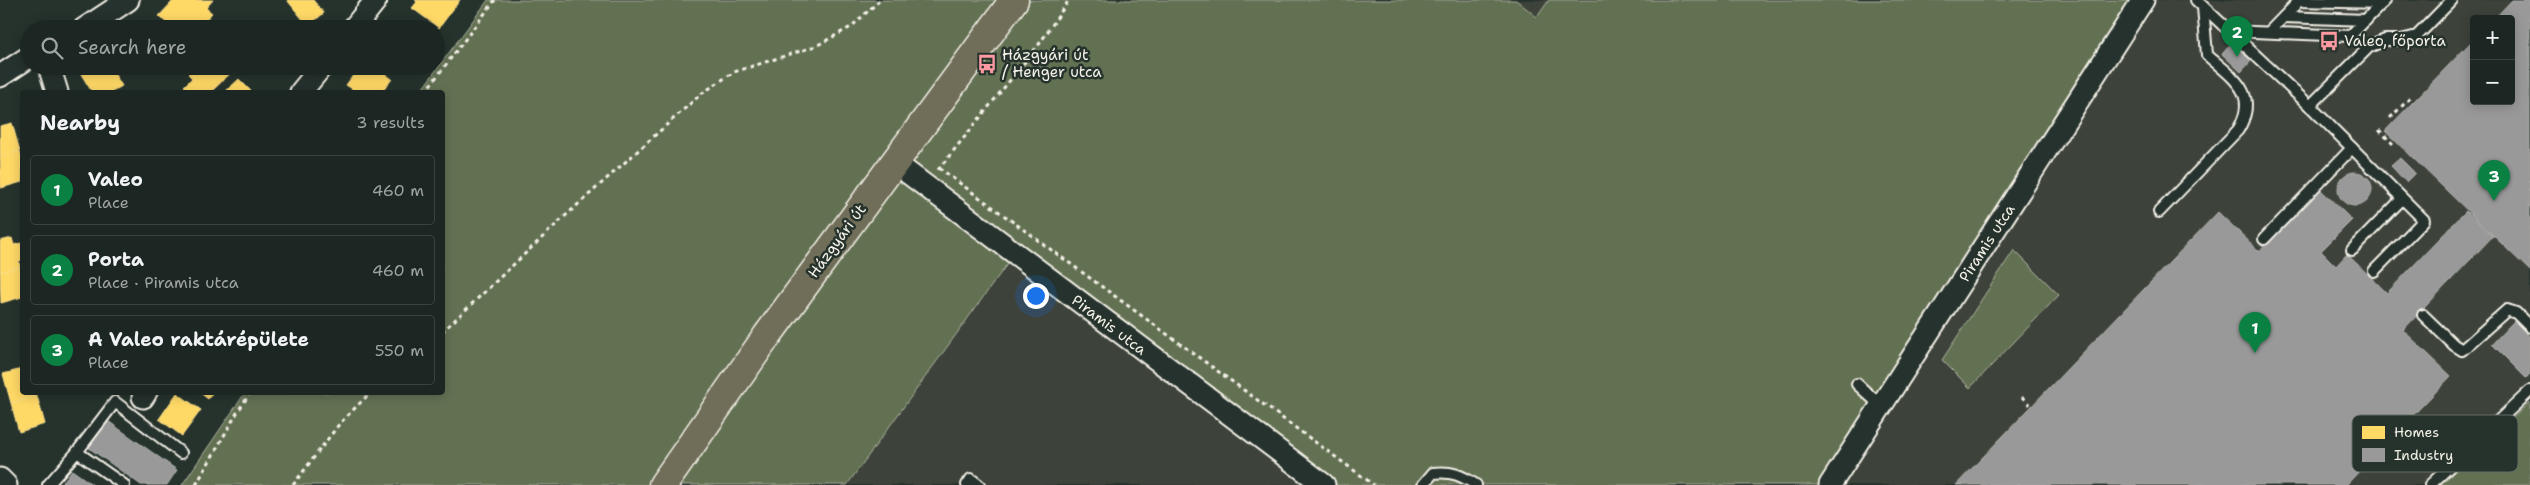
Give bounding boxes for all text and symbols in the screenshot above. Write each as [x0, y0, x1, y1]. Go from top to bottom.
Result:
map controls [2470, 15, 2515, 105]
button: + [2470, 15, 2515, 60]
pin: 2 [2221, 16, 2253, 57]
search box [20, 20, 445, 75]
bus stop icon: Valeo, főporta [2318, 30, 2340, 52]
place label: Valeo, főporta [2344, 31, 2446, 51]
icon: search [38, 34, 66, 62]
text: Search here [78, 35, 187, 60]
place label: Házgyári út / Henger utca [1002, 45, 1102, 82]
bus stop icon: Házgyári út / Henger utca [976, 53, 998, 75]
button: − [2470, 60, 2515, 105]
text: Nearby [40, 109, 120, 137]
text: 3 results [356, 112, 425, 133]
pin: 3 [2478, 160, 2510, 201]
text: Valeo [88, 167, 143, 192]
text: 1 [53, 180, 61, 201]
text: 460 m [372, 180, 424, 201]
text: Place [88, 192, 129, 213]
street label: Házgyári út [803, 200, 871, 282]
street label: Piramis utca [1954, 200, 2020, 286]
text: Porta [88, 247, 144, 272]
text: 2 [51, 260, 63, 281]
text: 460 m [372, 260, 424, 281]
text: Place · Piramis utca [88, 272, 239, 293]
your location [1023, 283, 1049, 309]
street label: Piramis utca [1068, 290, 1151, 360]
pin: 1 [2239, 312, 2271, 353]
text: A Valeo raktárépülete [88, 327, 309, 352]
text: 3 [51, 340, 63, 361]
text: 550 m [375, 340, 424, 361]
text: Place [88, 352, 129, 373]
legend [2352, 415, 2518, 472]
text: Homes [2394, 423, 2439, 441]
text: Industry [2394, 446, 2453, 464]

